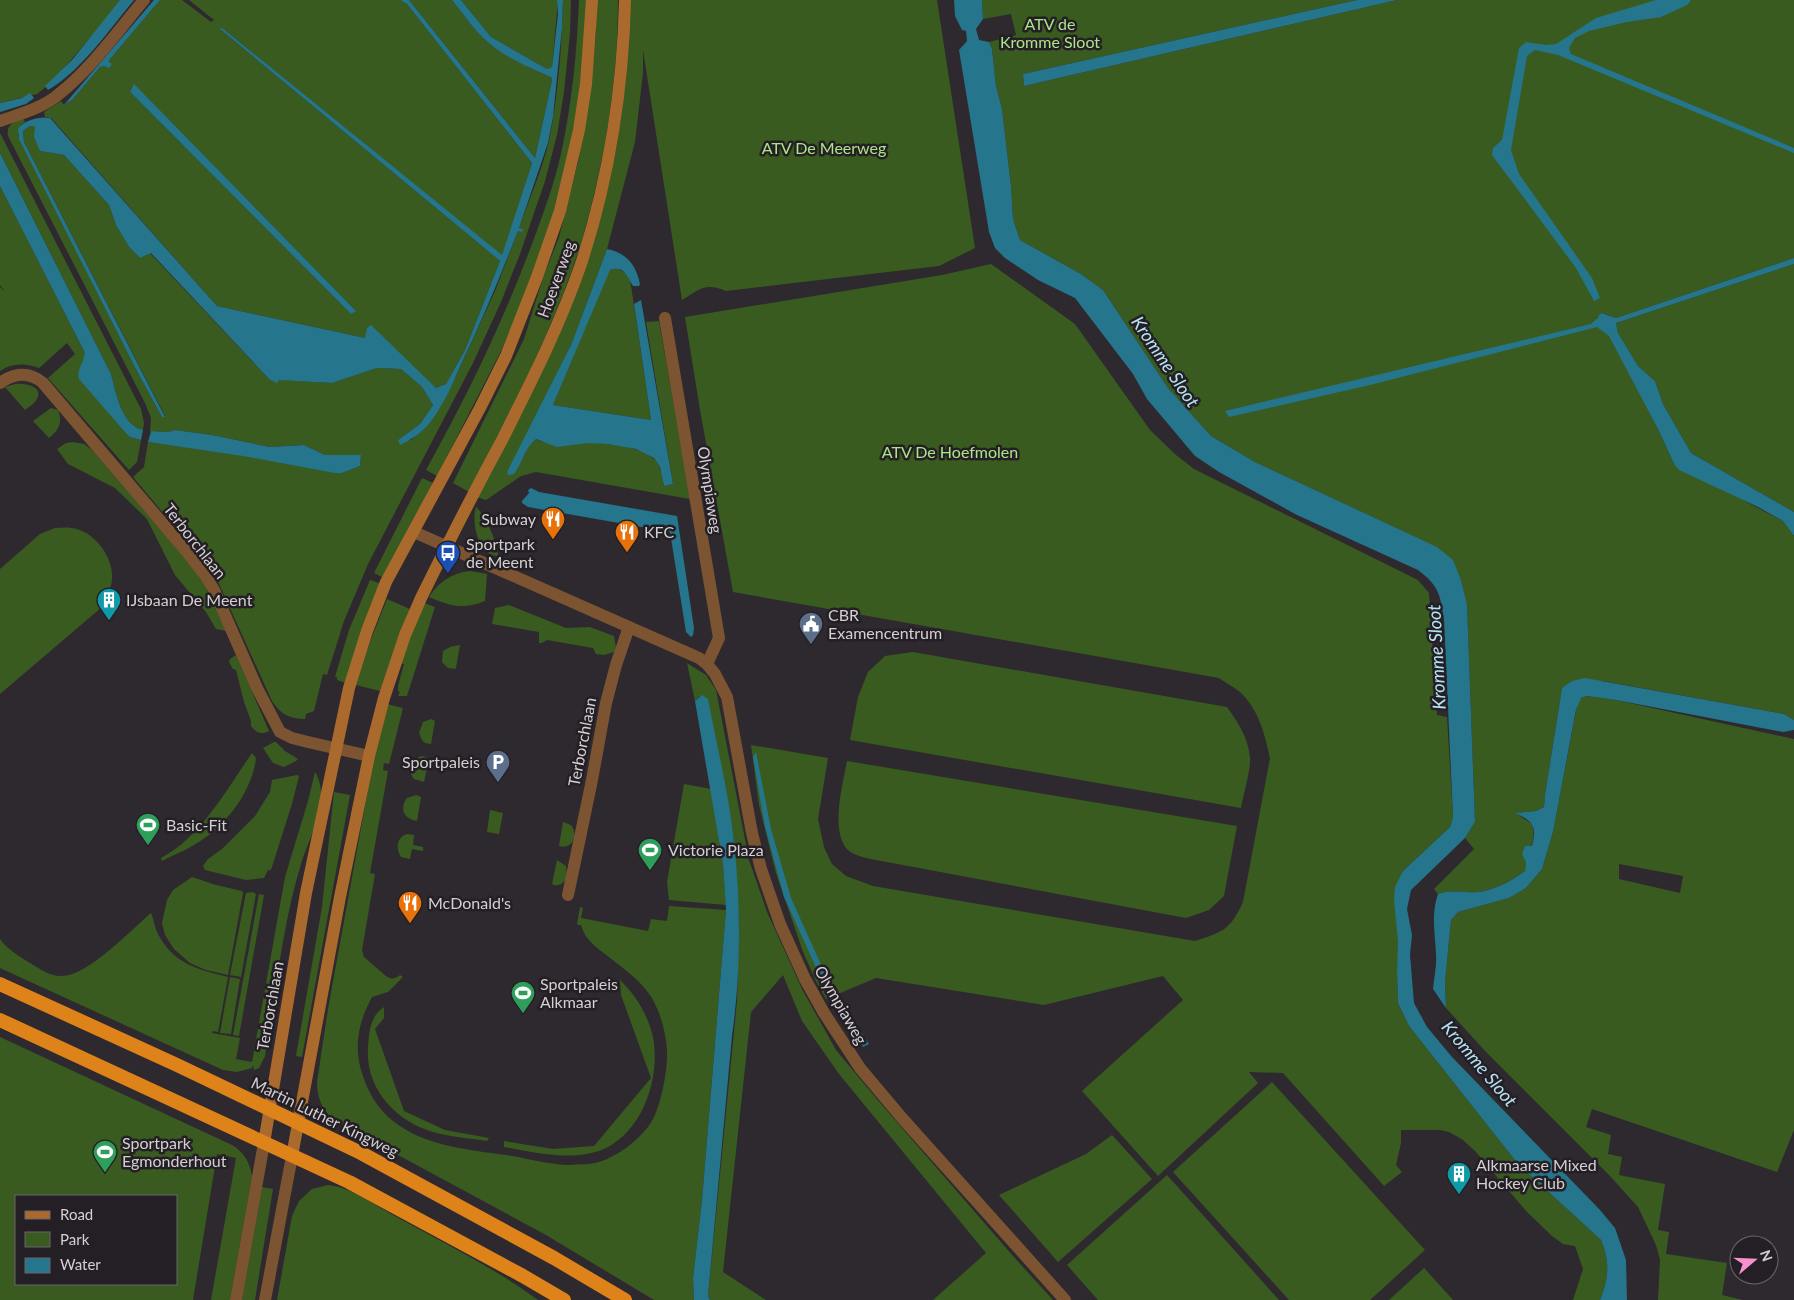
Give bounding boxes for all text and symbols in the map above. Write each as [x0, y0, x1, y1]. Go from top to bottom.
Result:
park label: ATV de Kromme Sloot [1000, 14, 1100, 51]
park label: ATV De Meerweg [762, 138, 886, 157]
street label: Hoeverweg [533, 238, 578, 320]
water label: Kromme Sloot [1127, 312, 1205, 412]
park label: ATV De Hoefmolen [882, 442, 1018, 461]
street label: Olympiaweg [694, 445, 727, 535]
street label: Terborchlaan [160, 499, 231, 582]
restaurant icon: Subway [540, 506, 566, 540]
place label: Subway [481, 509, 537, 528]
restaurant icon: KFC [614, 519, 640, 553]
place label: KFC [644, 522, 675, 541]
place label: Sportpark de Meent [466, 534, 536, 571]
bus stop icon: Sportpark de Meent [435, 540, 461, 574]
building icon: IJsbaan De Meent [96, 587, 122, 621]
place label: IJsbaan De Meent [126, 590, 253, 609]
water label: Kromme Sloot [1422, 603, 1450, 710]
place label: CBR Examencentrum [828, 605, 942, 642]
public building icon: CBR Examencentrum [798, 611, 824, 645]
street label: Terborchlaan [564, 696, 599, 788]
parking icon: Sportpaleis [485, 749, 511, 783]
place label: Sportpaleis [402, 752, 480, 771]
sports icon: Basic-Fit [135, 812, 161, 846]
place label: Basic-Fit [166, 815, 227, 834]
sports icon: Victorie Plaza [637, 837, 663, 871]
place label: Victorie Plaza [668, 840, 764, 859]
restaurant icon: McDonald's [397, 890, 423, 924]
place label: McDonald's [428, 893, 511, 912]
street label: Terborchlaan [252, 960, 287, 1052]
street label: Olympiaweg [811, 962, 872, 1048]
place label: Sportpaleis Alkmaar [540, 974, 618, 1011]
sports icon: Sportpaleis Alkmaar [510, 980, 536, 1014]
water label: Kromme Sloot [1437, 1016, 1522, 1111]
street label: Martin Luther Kingweg [248, 1073, 402, 1161]
place label: Sportpark Egmonderhout [122, 1133, 227, 1170]
sports icon: Sportpark Egmonderhout [92, 1139, 118, 1173]
place label: Alkmaarse Mixed Hockey Club [1476, 1155, 1597, 1192]
building icon: Alkmaarse Mixed Hockey Club [1446, 1161, 1472, 1195]
legend [15, 1195, 178, 1285]
text: Road [60, 1205, 93, 1223]
text: Park [60, 1230, 90, 1248]
north arrow [1729, 1235, 1779, 1285]
text: N [1757, 1248, 1777, 1263]
text: Water [60, 1255, 101, 1273]

